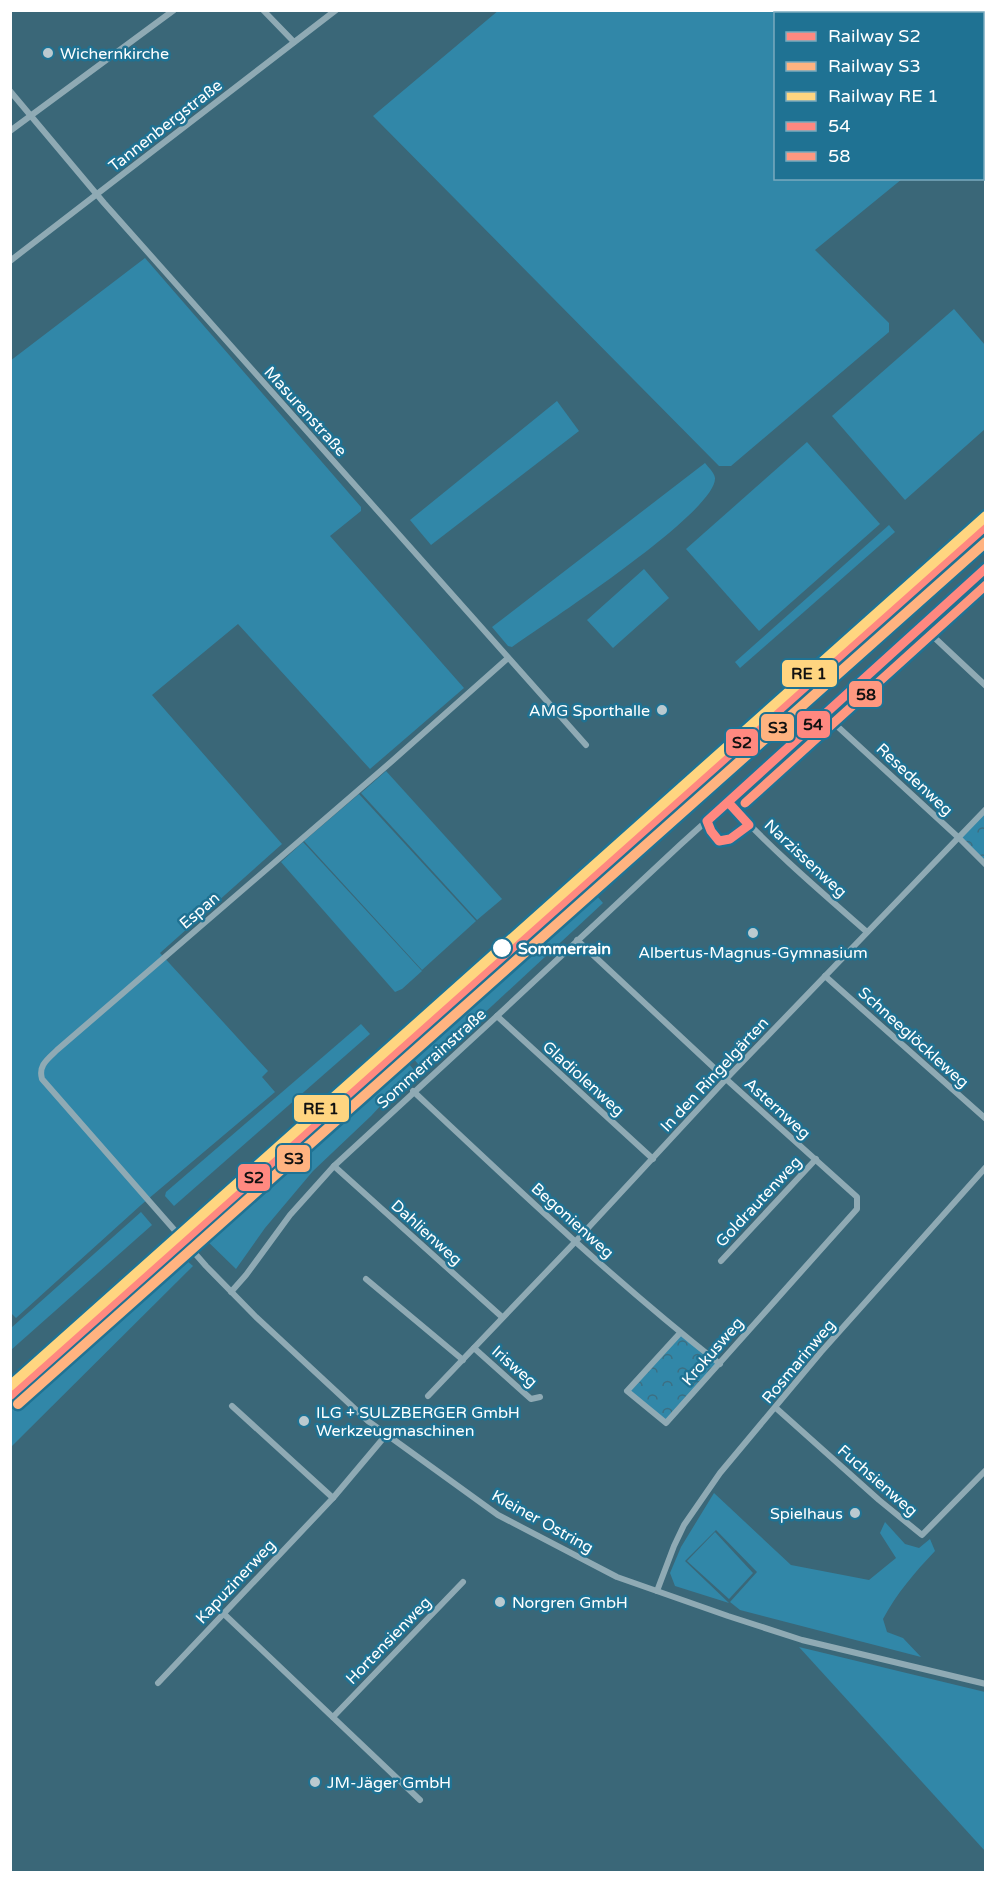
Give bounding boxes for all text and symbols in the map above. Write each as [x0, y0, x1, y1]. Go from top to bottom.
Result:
legend [774, 12, 984, 180]
text: Railway S2 [828, 25, 921, 47]
place label: Wichernkirche [60, 44, 169, 64]
marker: Wichernkirche [41, 46, 55, 60]
text: Railway S3 [828, 55, 921, 77]
street label: Tannenbergstraße [105, 75, 226, 176]
text: Railway RE 1 [828, 85, 939, 107]
text: 54 [828, 115, 851, 137]
text: 58 [828, 145, 851, 167]
street label: Masurenstraße [260, 363, 351, 461]
line badge: RE 1 [781, 659, 838, 688]
text: RE 1 [791, 664, 827, 684]
line badge: 58 [848, 680, 883, 708]
text: 58 [856, 685, 876, 705]
place label: AMG Sporthalle [529, 701, 650, 721]
marker: AMG Sporthalle [655, 703, 669, 717]
line badge: 54 [796, 710, 831, 739]
line badge: S3 [760, 713, 795, 742]
text: 54 [803, 715, 823, 735]
text: S3 [768, 718, 788, 738]
line badge: S2 [725, 728, 759, 757]
text: S2 [732, 733, 752, 753]
street label: Resedenweg [872, 739, 957, 820]
street label: Narzissenweg [760, 815, 851, 902]
street label: Espan [176, 888, 224, 934]
marker: Albertus-Magnus-Gymnasium [746, 926, 760, 940]
marker: Sommerrain [491, 937, 513, 959]
place label: Sommerrain [518, 939, 611, 959]
place label: Albertus-Magnus-Gymnasium [638, 943, 868, 963]
street label: Schneeglöckleweg [854, 983, 973, 1093]
street label: Sommerrainstraße [373, 1004, 491, 1113]
street label: In den Ringelgärten [656, 1013, 773, 1136]
street label: Gladiolenweg [538, 1037, 628, 1121]
street label: Asternweg [740, 1074, 815, 1144]
line badge: RE 1 [293, 1094, 350, 1123]
text: RE 1 [303, 1099, 339, 1119]
line badge: S3 [276, 1144, 311, 1173]
text: S3 [284, 1149, 304, 1169]
street label: Goldrautenweg [711, 1152, 806, 1251]
line badge: S2 [237, 1163, 271, 1192]
text: S2 [244, 1168, 264, 1188]
street label: Begonienweg [527, 1179, 618, 1263]
street label: Dahlienweg [387, 1196, 466, 1270]
street label: Krokusweg [678, 1313, 748, 1390]
street label: Rosmarinweg [758, 1315, 840, 1408]
street label: Irisweg [487, 1342, 541, 1392]
place label: ILG + SULZBERGER GmbH Werkzeugmaschinen [316, 1403, 520, 1441]
marker: ILG + SULZBERGER GmbH Werkzeugmaschinen [297, 1414, 311, 1428]
street label: Fuchsienweg [833, 1441, 921, 1521]
street label: Kleiner Ostring [488, 1486, 597, 1558]
place label: Spielhaus [770, 1504, 843, 1524]
marker: Spielhaus [848, 1506, 862, 1520]
street label: Kapuzinerweg [192, 1535, 280, 1628]
street label: Hortensienweg [342, 1593, 436, 1689]
place label: Norgren GmbH [512, 1593, 628, 1613]
marker: Norgren GmbH [493, 1595, 507, 1609]
place label: JM-Jäger GmbH [327, 1773, 451, 1793]
marker: JM-Jäger GmbH [308, 1775, 322, 1789]

